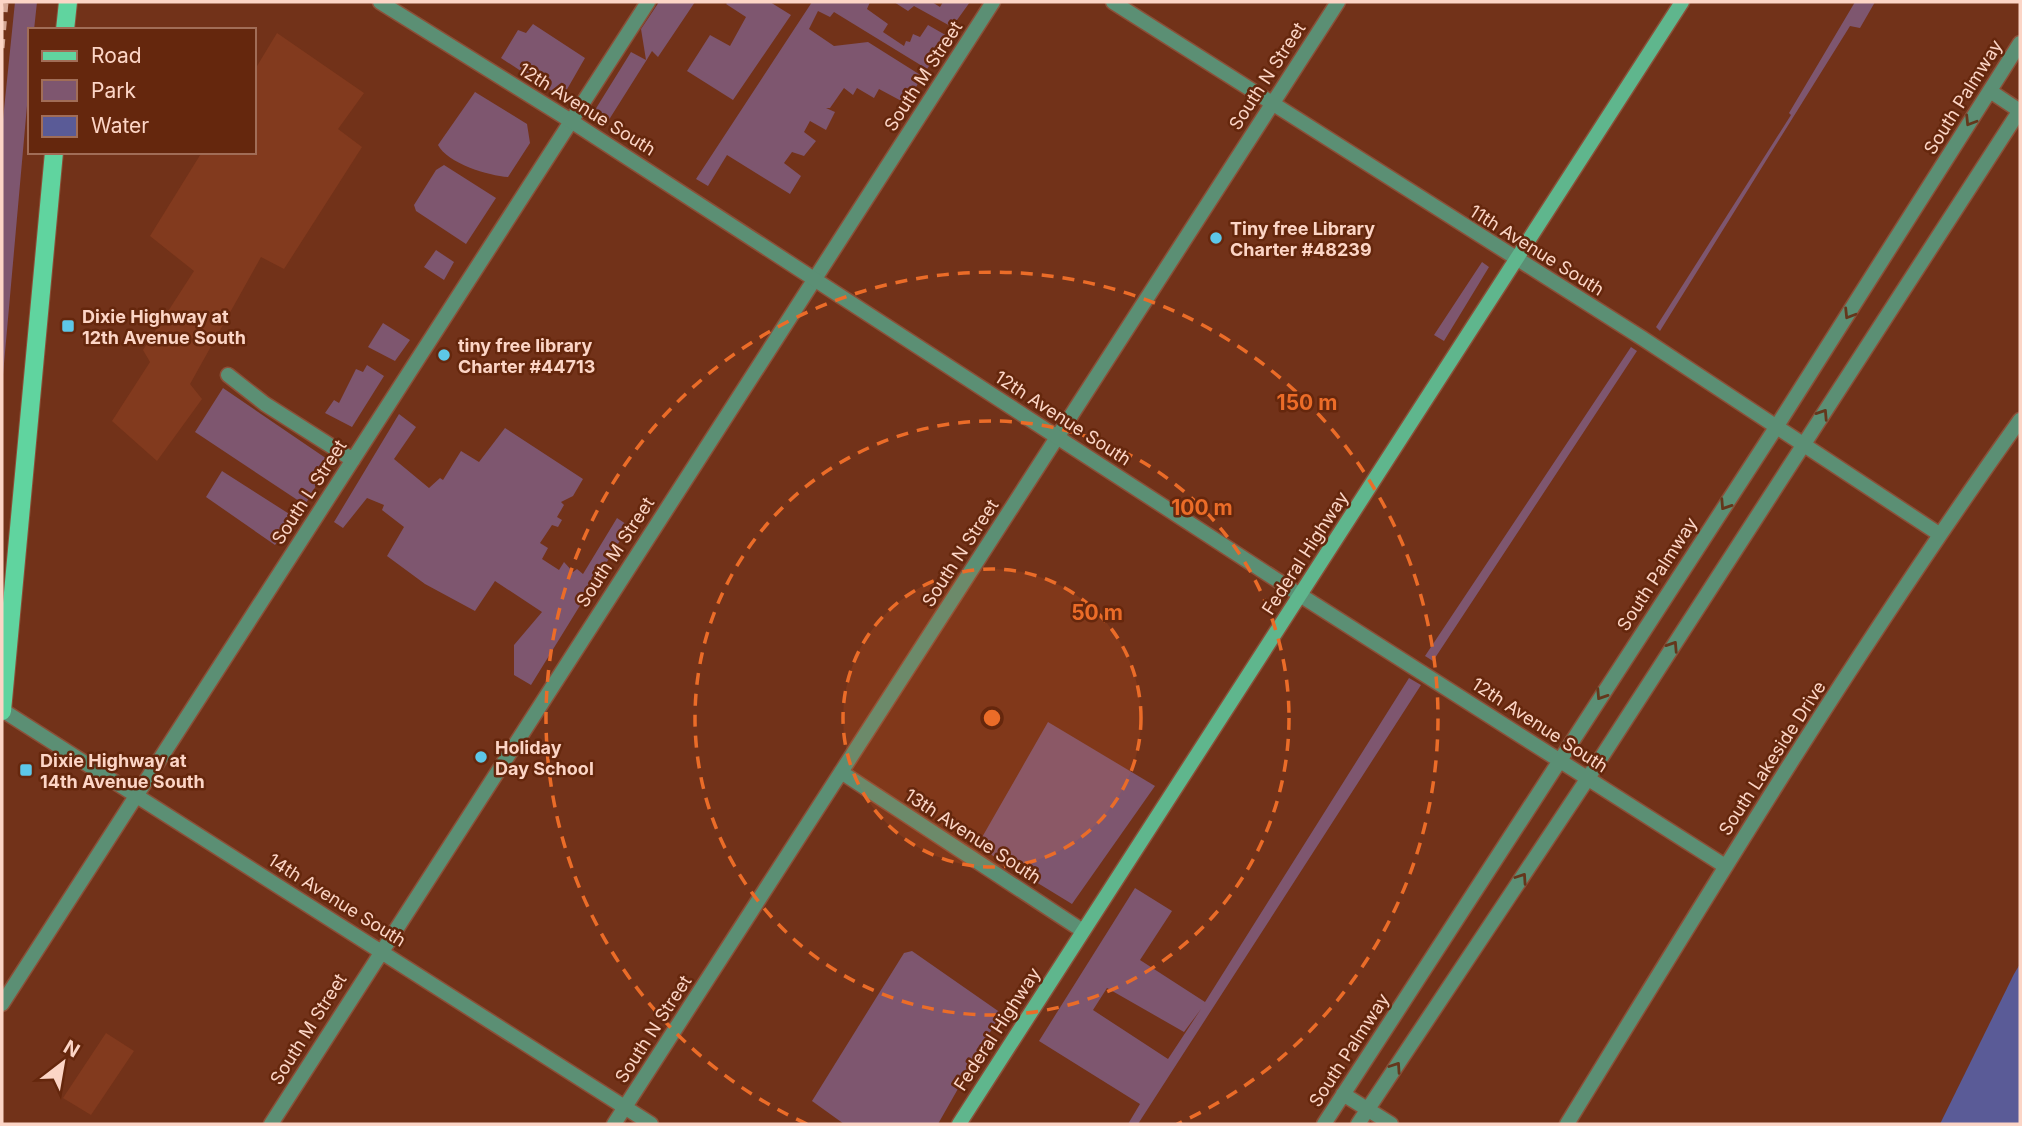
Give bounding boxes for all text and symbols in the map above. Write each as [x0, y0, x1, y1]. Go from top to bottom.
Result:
street label: South M Street [880, 17, 966, 135]
street label: South N Street [1224, 18, 1310, 134]
legend [28, 28, 256, 154]
street label: South Palmway [1919, 36, 2007, 158]
text: Road [91, 43, 142, 68]
street label: 12th Avenue South [515, 58, 659, 160]
text: Park [91, 78, 136, 103]
text: Water [91, 113, 149, 138]
one-way arrow [1966, 114, 1979, 127]
street label: 11th Avenue South [1466, 200, 1608, 300]
place label: Tiny free Library Charter #48239 [1230, 218, 1375, 260]
marker: Tiny free Library Charter #48239 [1208, 230, 1224, 246]
place label: Dixie Highway at 12th Avenue South [82, 306, 246, 348]
one-way arrow [1844, 306, 1857, 319]
marker: Dixie Highway at 12th Avenue South [60, 318, 76, 334]
place label: tiny free library Charter #44713 [458, 335, 595, 377]
marker: tiny free library Charter #44713 [436, 347, 452, 363]
street label: 12th Avenue South [991, 366, 1135, 470]
text: 150 m [1277, 390, 1337, 415]
one-way arrow [1814, 409, 1827, 422]
street label: South L Street [267, 436, 351, 548]
street label: Federal Highway [1257, 488, 1353, 618]
street label: South M Street [572, 493, 658, 611]
street label: South N Street [917, 495, 1003, 611]
text: 100 m [1171, 495, 1233, 520]
one-way arrow [1721, 497, 1734, 510]
street label: South Palmway [1613, 513, 1701, 635]
text: 50 m [1071, 600, 1123, 625]
one-way arrow [1664, 641, 1677, 654]
street label: 12th Avenue South [1468, 673, 1612, 777]
street label: South Lakeside Drive [1714, 677, 1830, 839]
one-way arrow [1597, 687, 1609, 700]
centre of rings [980, 706, 1004, 730]
place label: Holiday Day School [495, 737, 594, 779]
marker: Holiday Day School [473, 749, 489, 765]
place label: Dixie Highway at 14th Avenue South [40, 750, 205, 792]
marker: Dixie Highway at 14th Avenue South [18, 762, 34, 778]
street label: 13th Avenue South [901, 784, 1045, 888]
street label: 14th Avenue South [264, 849, 410, 951]
one-way arrow [1513, 872, 1526, 885]
street label: Federal Highway [949, 964, 1045, 1094]
street label: South M Street [266, 970, 351, 1088]
street label: South N Street [610, 971, 696, 1087]
street label: South Palmway [1305, 989, 1393, 1111]
north arrow [28, 1028, 98, 1098]
text: N [59, 1035, 84, 1062]
one-way arrow [1388, 1062, 1400, 1075]

